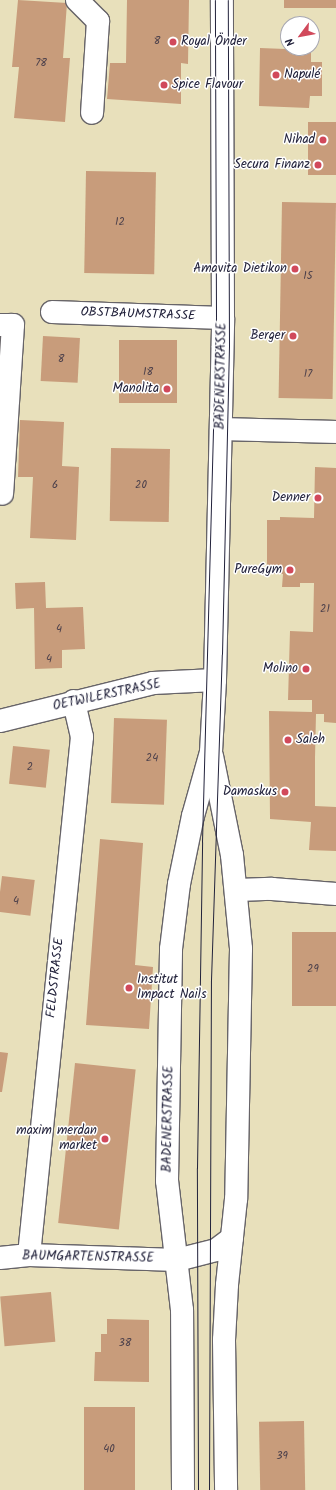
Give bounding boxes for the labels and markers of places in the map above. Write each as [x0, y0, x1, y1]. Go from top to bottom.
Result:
place label: Royal Önder [181, 34, 247, 50]
marker: Royal Önder [168, 37, 178, 47]
place label: Napulé [284, 67, 320, 83]
marker: Napulé [271, 70, 281, 80]
place label: Spice Flavour [172, 77, 243, 93]
marker: Spice Flavour [159, 80, 169, 90]
place label: Nihad [284, 132, 315, 148]
marker: Nihad [318, 135, 328, 145]
place label: Secura Finanz [234, 157, 310, 173]
marker: Secura Finanz [313, 160, 323, 170]
place label: Amavita Dietikon [193, 261, 287, 277]
marker: Amavita Dietikon [290, 264, 300, 274]
place label: Berger [250, 328, 285, 344]
marker: Berger [288, 331, 298, 341]
place label: Manolita [112, 381, 159, 397]
marker: Manolita [162, 384, 172, 394]
place label: Denner [272, 490, 310, 506]
marker: Denner [313, 493, 323, 503]
place label: PureGym [234, 562, 282, 578]
marker: PureGym [285, 565, 295, 575]
place label: Molino [263, 661, 298, 677]
marker: Molino [301, 664, 311, 674]
place label: Saleh [296, 732, 325, 748]
marker: Saleh [283, 735, 293, 745]
place label: Damaskus [223, 784, 277, 800]
marker: Damaskus [280, 787, 290, 797]
place label: Institut Impact Nails [137, 973, 206, 1004]
marker: Institut Impact Nails [124, 983, 134, 993]
place label: maxim merdan market [16, 1124, 97, 1155]
marker: maxim merdan market [100, 1134, 110, 1144]

